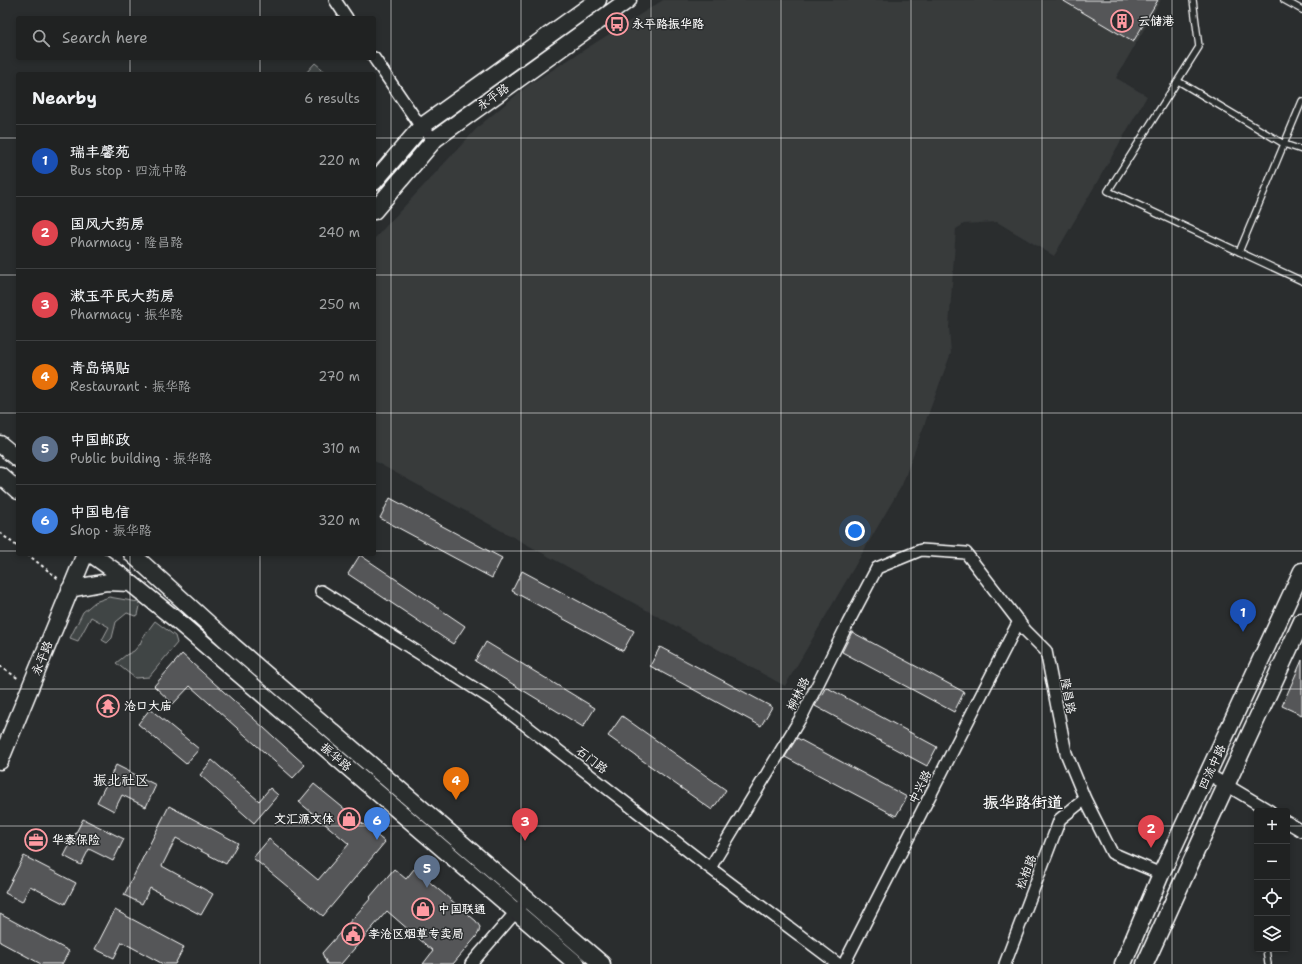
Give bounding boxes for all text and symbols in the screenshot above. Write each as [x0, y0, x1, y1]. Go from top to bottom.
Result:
building icon: 云储港 [1109, 8, 1135, 34]
bus stop icon: 永平路振华路 [604, 11, 630, 37]
place label: 云储港 [1138, 13, 1174, 29]
search box [16, 16, 376, 60]
place label: 永平路振华路 [632, 16, 704, 32]
icon: search [30, 27, 52, 49]
text: Search here [62, 28, 148, 48]
street label: 永平路 [474, 80, 512, 114]
text: Nearby [32, 87, 97, 109]
text: 6 results [304, 90, 360, 107]
text: 瑞丰馨苑 [70, 142, 130, 162]
text: 1 [42, 152, 48, 169]
text: 220 m [318, 152, 360, 169]
text: Bus stop · 四流中路 [70, 162, 187, 179]
text: 国风大药房 [70, 214, 145, 234]
text: 2 [40, 224, 50, 241]
text: 240 m [318, 224, 360, 241]
text: Pharmacy · 隆昌路 [70, 234, 183, 251]
text: 漱玉平民大药房 [70, 286, 175, 306]
text: 3 [40, 296, 50, 313]
text: 250 m [319, 296, 360, 313]
text: Pharmacy · 振华路 [70, 306, 183, 323]
text: 青岛锅贴 [70, 358, 130, 378]
text: 4 [40, 368, 50, 385]
text: 270 m [318, 368, 360, 385]
text: Restaurant · 振华路 [70, 378, 191, 395]
text: 中国邮政 [70, 430, 130, 450]
text: 5 [41, 440, 49, 457]
text: 310 m [322, 440, 360, 457]
text: Public building · 振华路 [70, 450, 212, 467]
text: 中国电信 [70, 502, 130, 522]
text: 6 [40, 512, 50, 529]
text: 320 m [318, 512, 360, 529]
your location [845, 521, 865, 541]
text: Shop · 振华路 [70, 522, 152, 539]
pin: 1 [1230, 599, 1256, 632]
street label: 永平路 [28, 638, 56, 678]
street label: 柳林路 [783, 674, 813, 714]
street label: 隆昌路 [1057, 677, 1079, 715]
temple icon: 沧口大庙 [95, 693, 121, 719]
place label: 沧口大庙 [124, 698, 172, 714]
street label: 振华路 [317, 739, 355, 775]
street label: 四流中路 [1195, 742, 1229, 792]
street label: 石门路 [573, 743, 611, 777]
pin: 4 [443, 767, 469, 800]
street label: 中兴路 [905, 767, 935, 807]
district label: 振北社区 [93, 771, 149, 789]
district label: 振华路街道 [983, 792, 1063, 813]
shop icon: 文汇源文体 [336, 806, 362, 832]
pin: 6 [364, 807, 390, 840]
pin: 3 [512, 808, 538, 841]
map controls [1254, 808, 1290, 952]
button: + [1254, 808, 1290, 844]
place label: 文汇源文体 [274, 811, 334, 827]
pin: 2 [1138, 815, 1164, 848]
office icon: 华泰保险 [23, 827, 49, 853]
place label: 华泰保险 [52, 832, 100, 848]
button: − [1254, 844, 1290, 880]
street label: 松柏路 [1012, 852, 1040, 892]
pin: 5 [414, 855, 440, 888]
button: locate [1254, 880, 1290, 916]
shop icon: 中国联通 [410, 896, 436, 922]
place label: 中国联通 [438, 901, 486, 917]
button: layers [1254, 916, 1290, 952]
public building icon: 李沧区烟草专卖局 [340, 921, 366, 947]
place label: 李沧区烟草专卖局 [368, 926, 464, 942]

